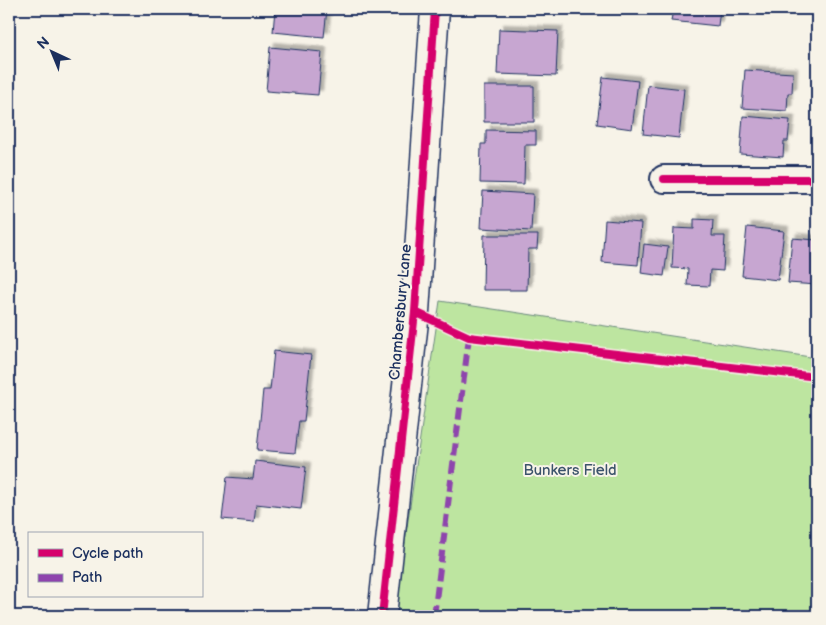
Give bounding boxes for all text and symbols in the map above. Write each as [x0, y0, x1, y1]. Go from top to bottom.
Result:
north arrow [28, 28, 78, 78]
text: N [34, 33, 53, 53]
street label: Chambersbury Lane [385, 243, 416, 381]
park label: Bunkers Field [523, 461, 617, 480]
legend [28, 532, 202, 598]
text: Cycle path [72, 544, 143, 563]
text: Path [72, 568, 102, 587]

